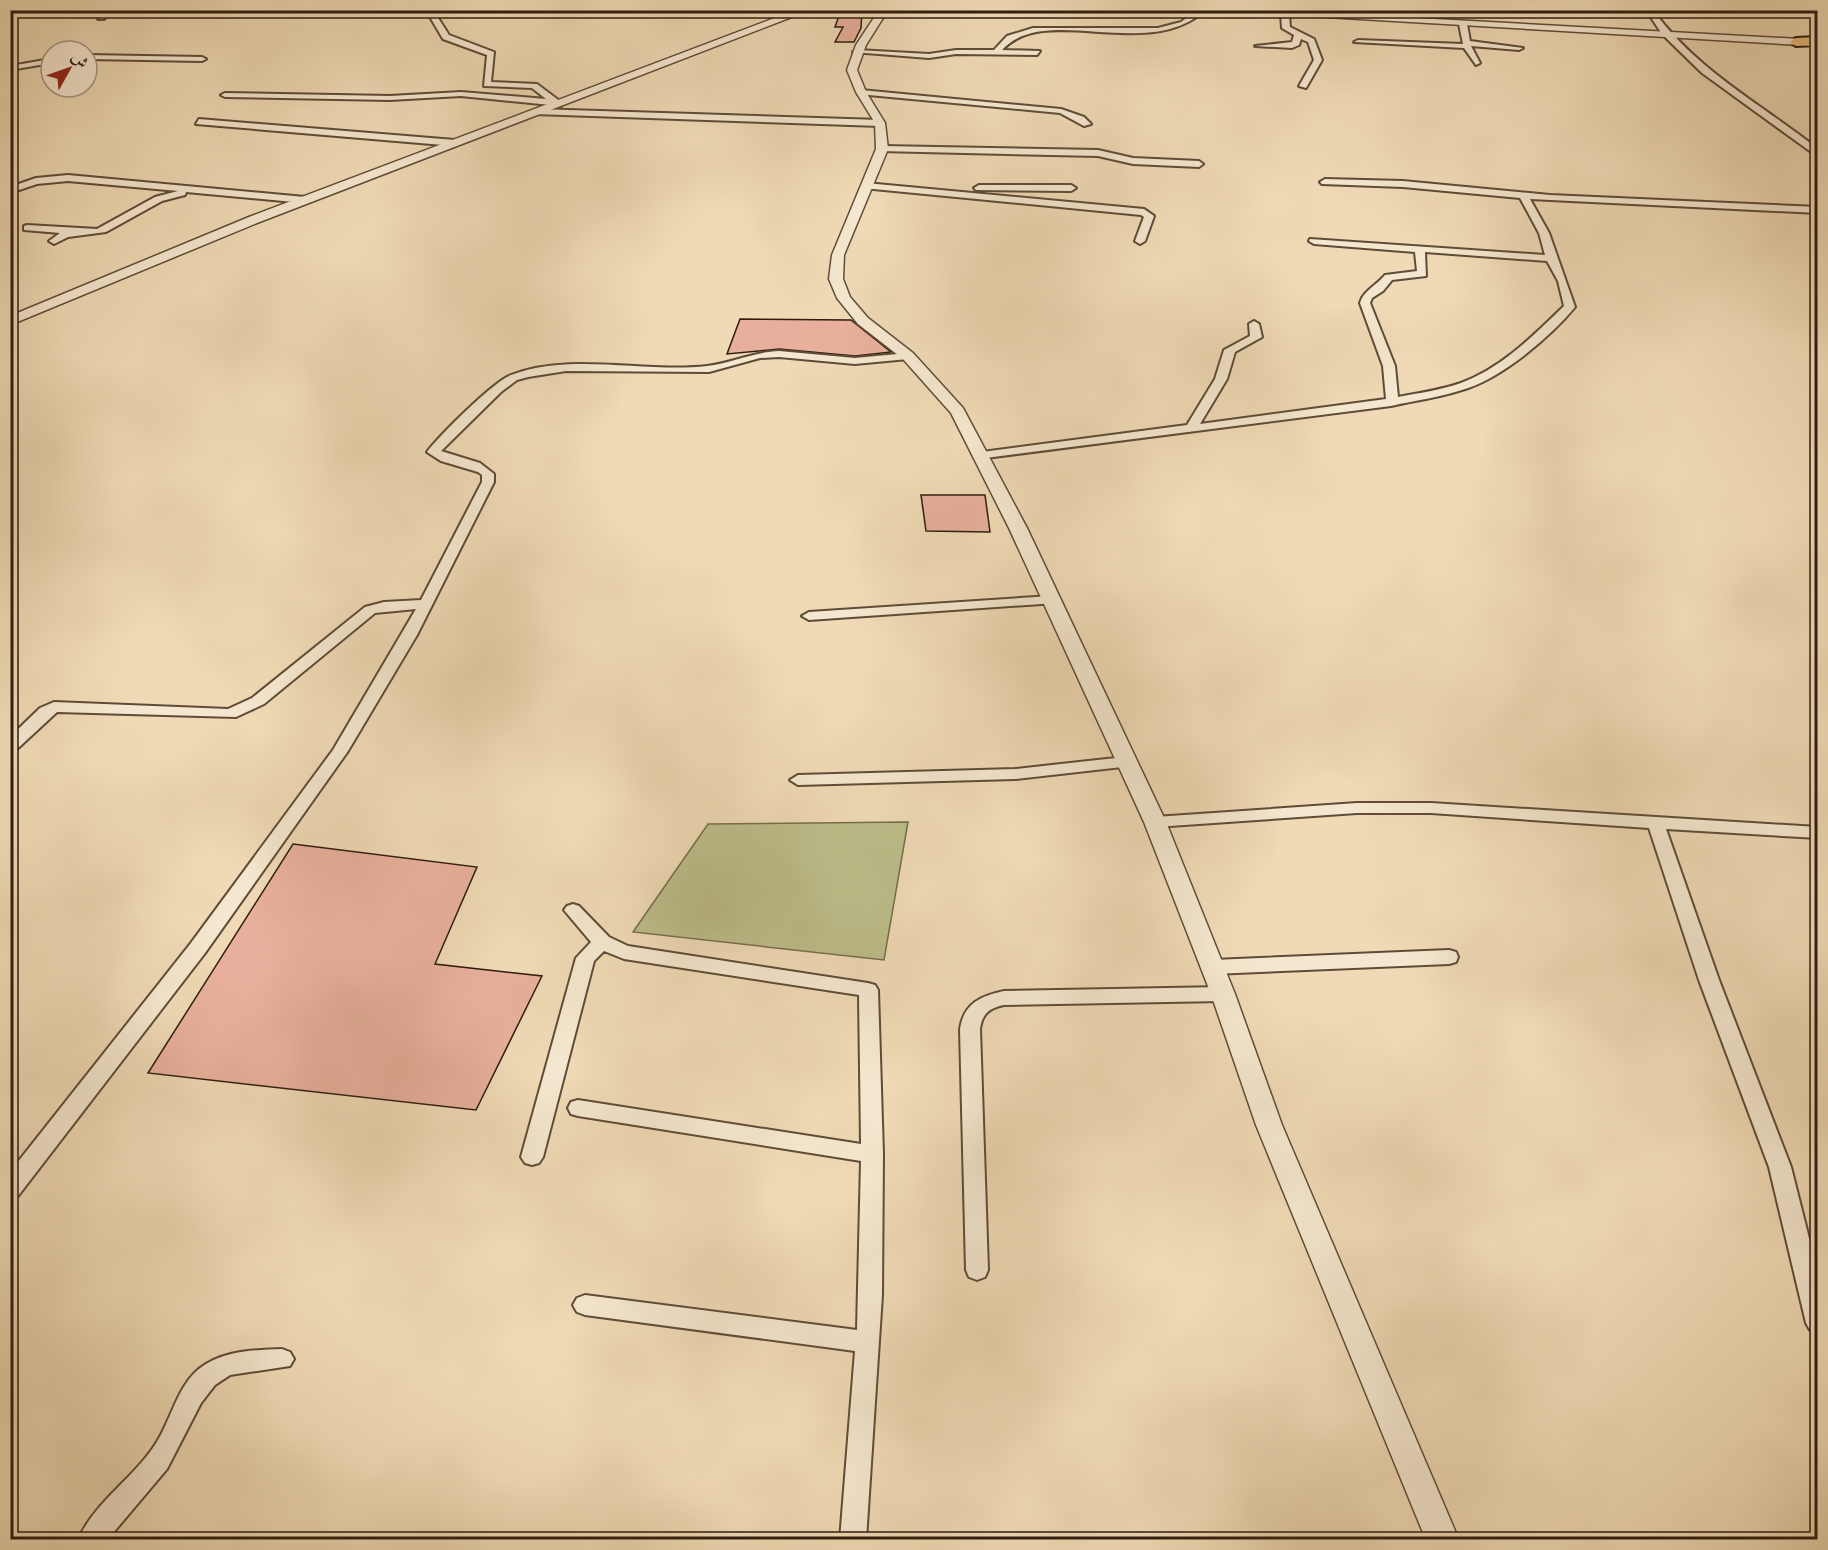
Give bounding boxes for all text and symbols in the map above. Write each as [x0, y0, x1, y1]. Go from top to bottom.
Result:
north arrow [39, 39, 99, 99]
text: ش [67, 47, 92, 73]

